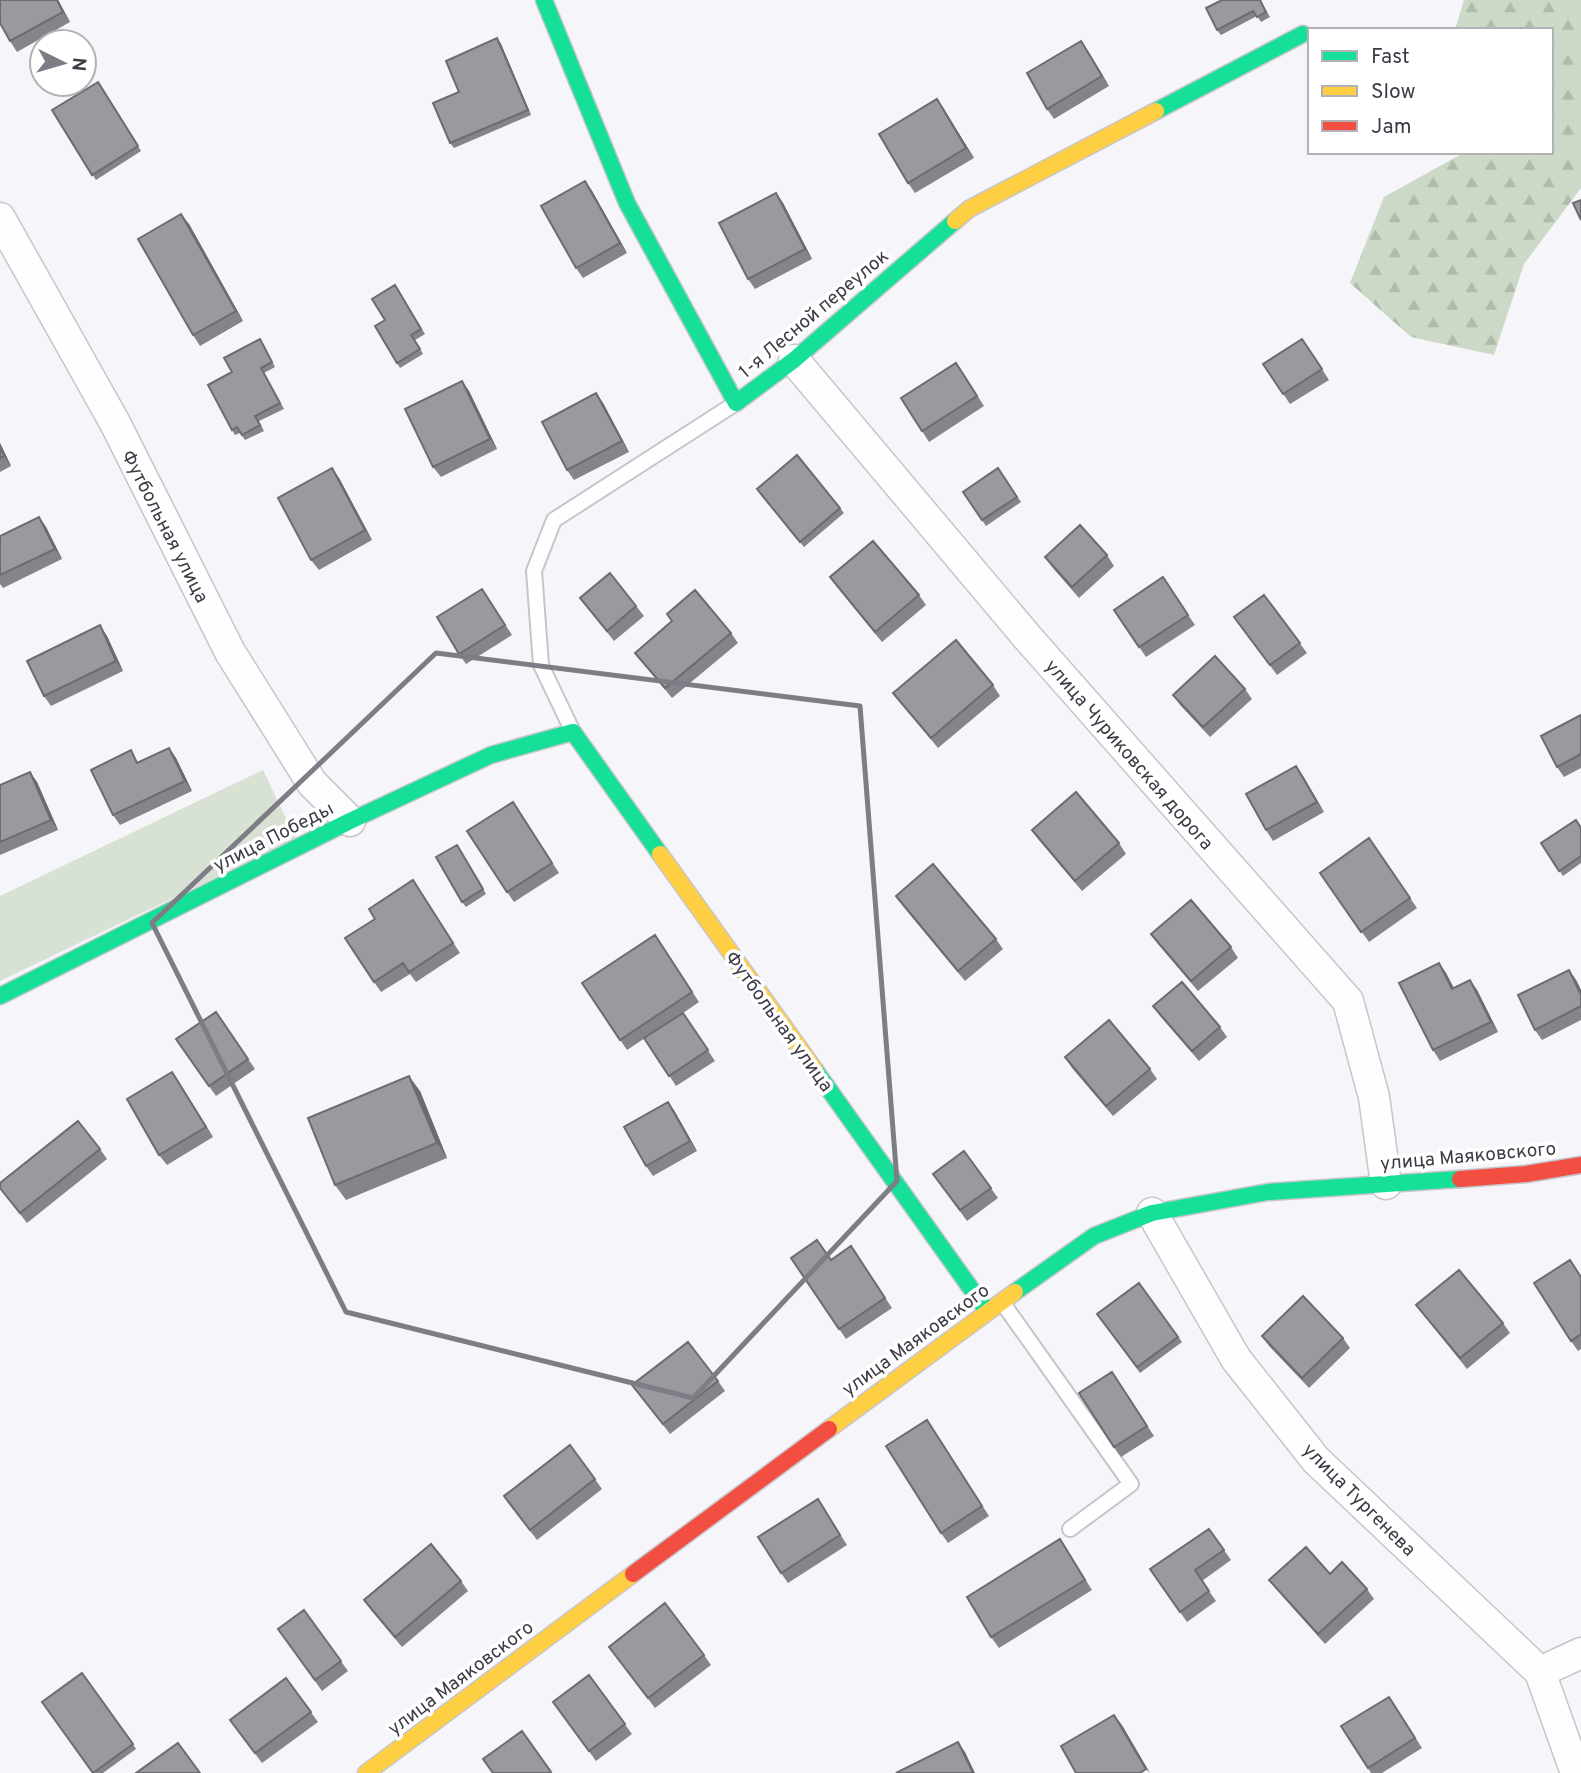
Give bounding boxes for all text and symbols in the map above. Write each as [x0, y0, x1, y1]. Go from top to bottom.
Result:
north arrow [28, 28, 98, 98]
legend [1308, 28, 1553, 154]
text: Fast [1371, 44, 1410, 71]
text: N [65, 56, 90, 72]
text: Slow [1371, 79, 1416, 106]
text: Jam [1371, 114, 1412, 141]
street label: 1-я Лесной переулок [734, 245, 894, 384]
street label: Футбольная улица [115, 446, 213, 607]
street label: улица Чуриковская дорога [1039, 655, 1218, 856]
street label: улица Победы [210, 797, 338, 878]
street label: Футбольная улица [719, 947, 838, 1097]
street label: улица Маяковского [1379, 1137, 1557, 1177]
street label: улица Маяковского [838, 1279, 995, 1402]
street label: улица Тургенева [1297, 1439, 1420, 1562]
street label: улица Маяковского [384, 1616, 539, 1741]

